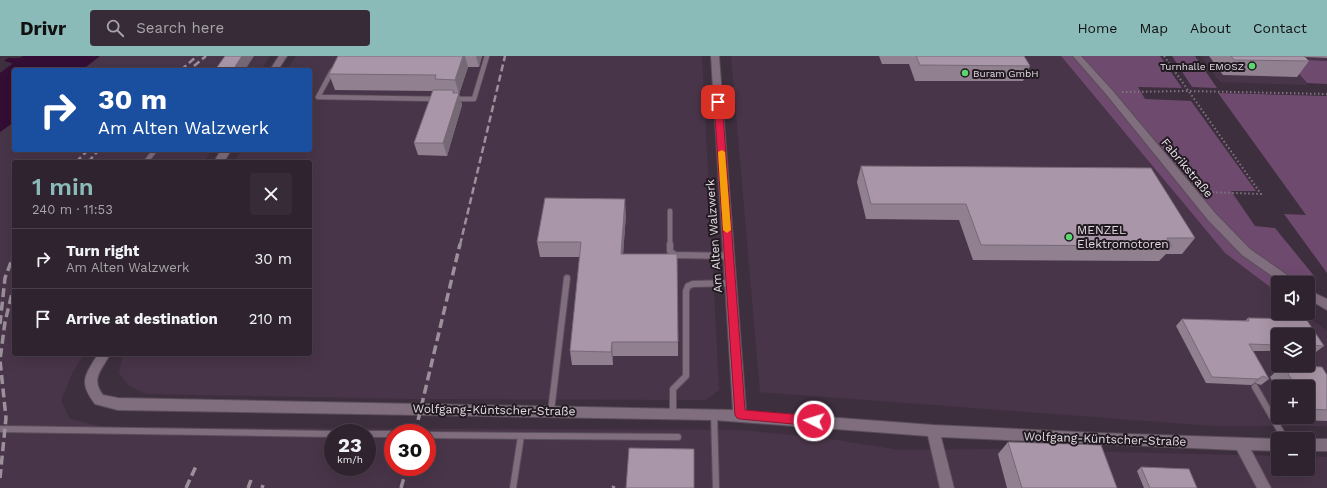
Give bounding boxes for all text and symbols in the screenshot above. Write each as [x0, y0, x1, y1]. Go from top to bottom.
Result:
search box [90, 10, 370, 46]
text: Drivr [20, 17, 66, 40]
icon: search [104, 17, 126, 39]
text: Search here [136, 19, 224, 37]
text: Home [1077, 20, 1117, 36]
text: Map [1139, 20, 1168, 36]
text: About [1190, 20, 1231, 36]
text: Contact [1253, 20, 1307, 36]
place label: Turnhalle EMOSZ [1160, 61, 1244, 72]
marker: Turnhalle EMOSZ [1247, 61, 1257, 71]
marker: Buram GmbH [960, 68, 970, 78]
place label: Buram GmbH [973, 68, 1039, 79]
text: 30 m [98, 83, 167, 116]
icon: right [32, 84, 84, 136]
pin [701, 85, 735, 119]
icon: arrive [707, 91, 729, 113]
text: Am Alten Walzwerk [98, 117, 269, 138]
street label: Fabrikstraße [1158, 136, 1216, 201]
text: 1 min [32, 173, 94, 201]
button: close [250, 173, 292, 215]
street label: Am Alten Walzwerk [703, 179, 725, 293]
text: 240 m · 11:53 [32, 202, 113, 217]
place label: MENZEL Elektromotoren [1077, 223, 1169, 251]
marker: MENZEL Elektromotoren [1064, 232, 1074, 242]
text: Turn right [66, 242, 139, 260]
icon: right [32, 248, 54, 270]
text: 30 m [255, 250, 292, 268]
text: Am Alten Walzwerk [66, 260, 189, 275]
map controls [1271, 276, 1315, 476]
button: sound [1271, 276, 1315, 320]
icon: arrive [32, 308, 54, 330]
text: Arrive at destination [66, 310, 218, 328]
text: 210 m [249, 310, 292, 328]
button: layers [1271, 328, 1315, 372]
button: + [1271, 380, 1315, 424]
position arrow [793, 400, 835, 442]
street label: Wolfgang-Küntscher-Straße [412, 402, 576, 418]
speed limit sign: 30 [384, 424, 436, 476]
street label: Wolfgang-Küntscher-Straße [1023, 429, 1187, 449]
button: − [1271, 432, 1315, 476]
text: 23 [338, 433, 362, 457]
text: km/h [337, 454, 363, 465]

